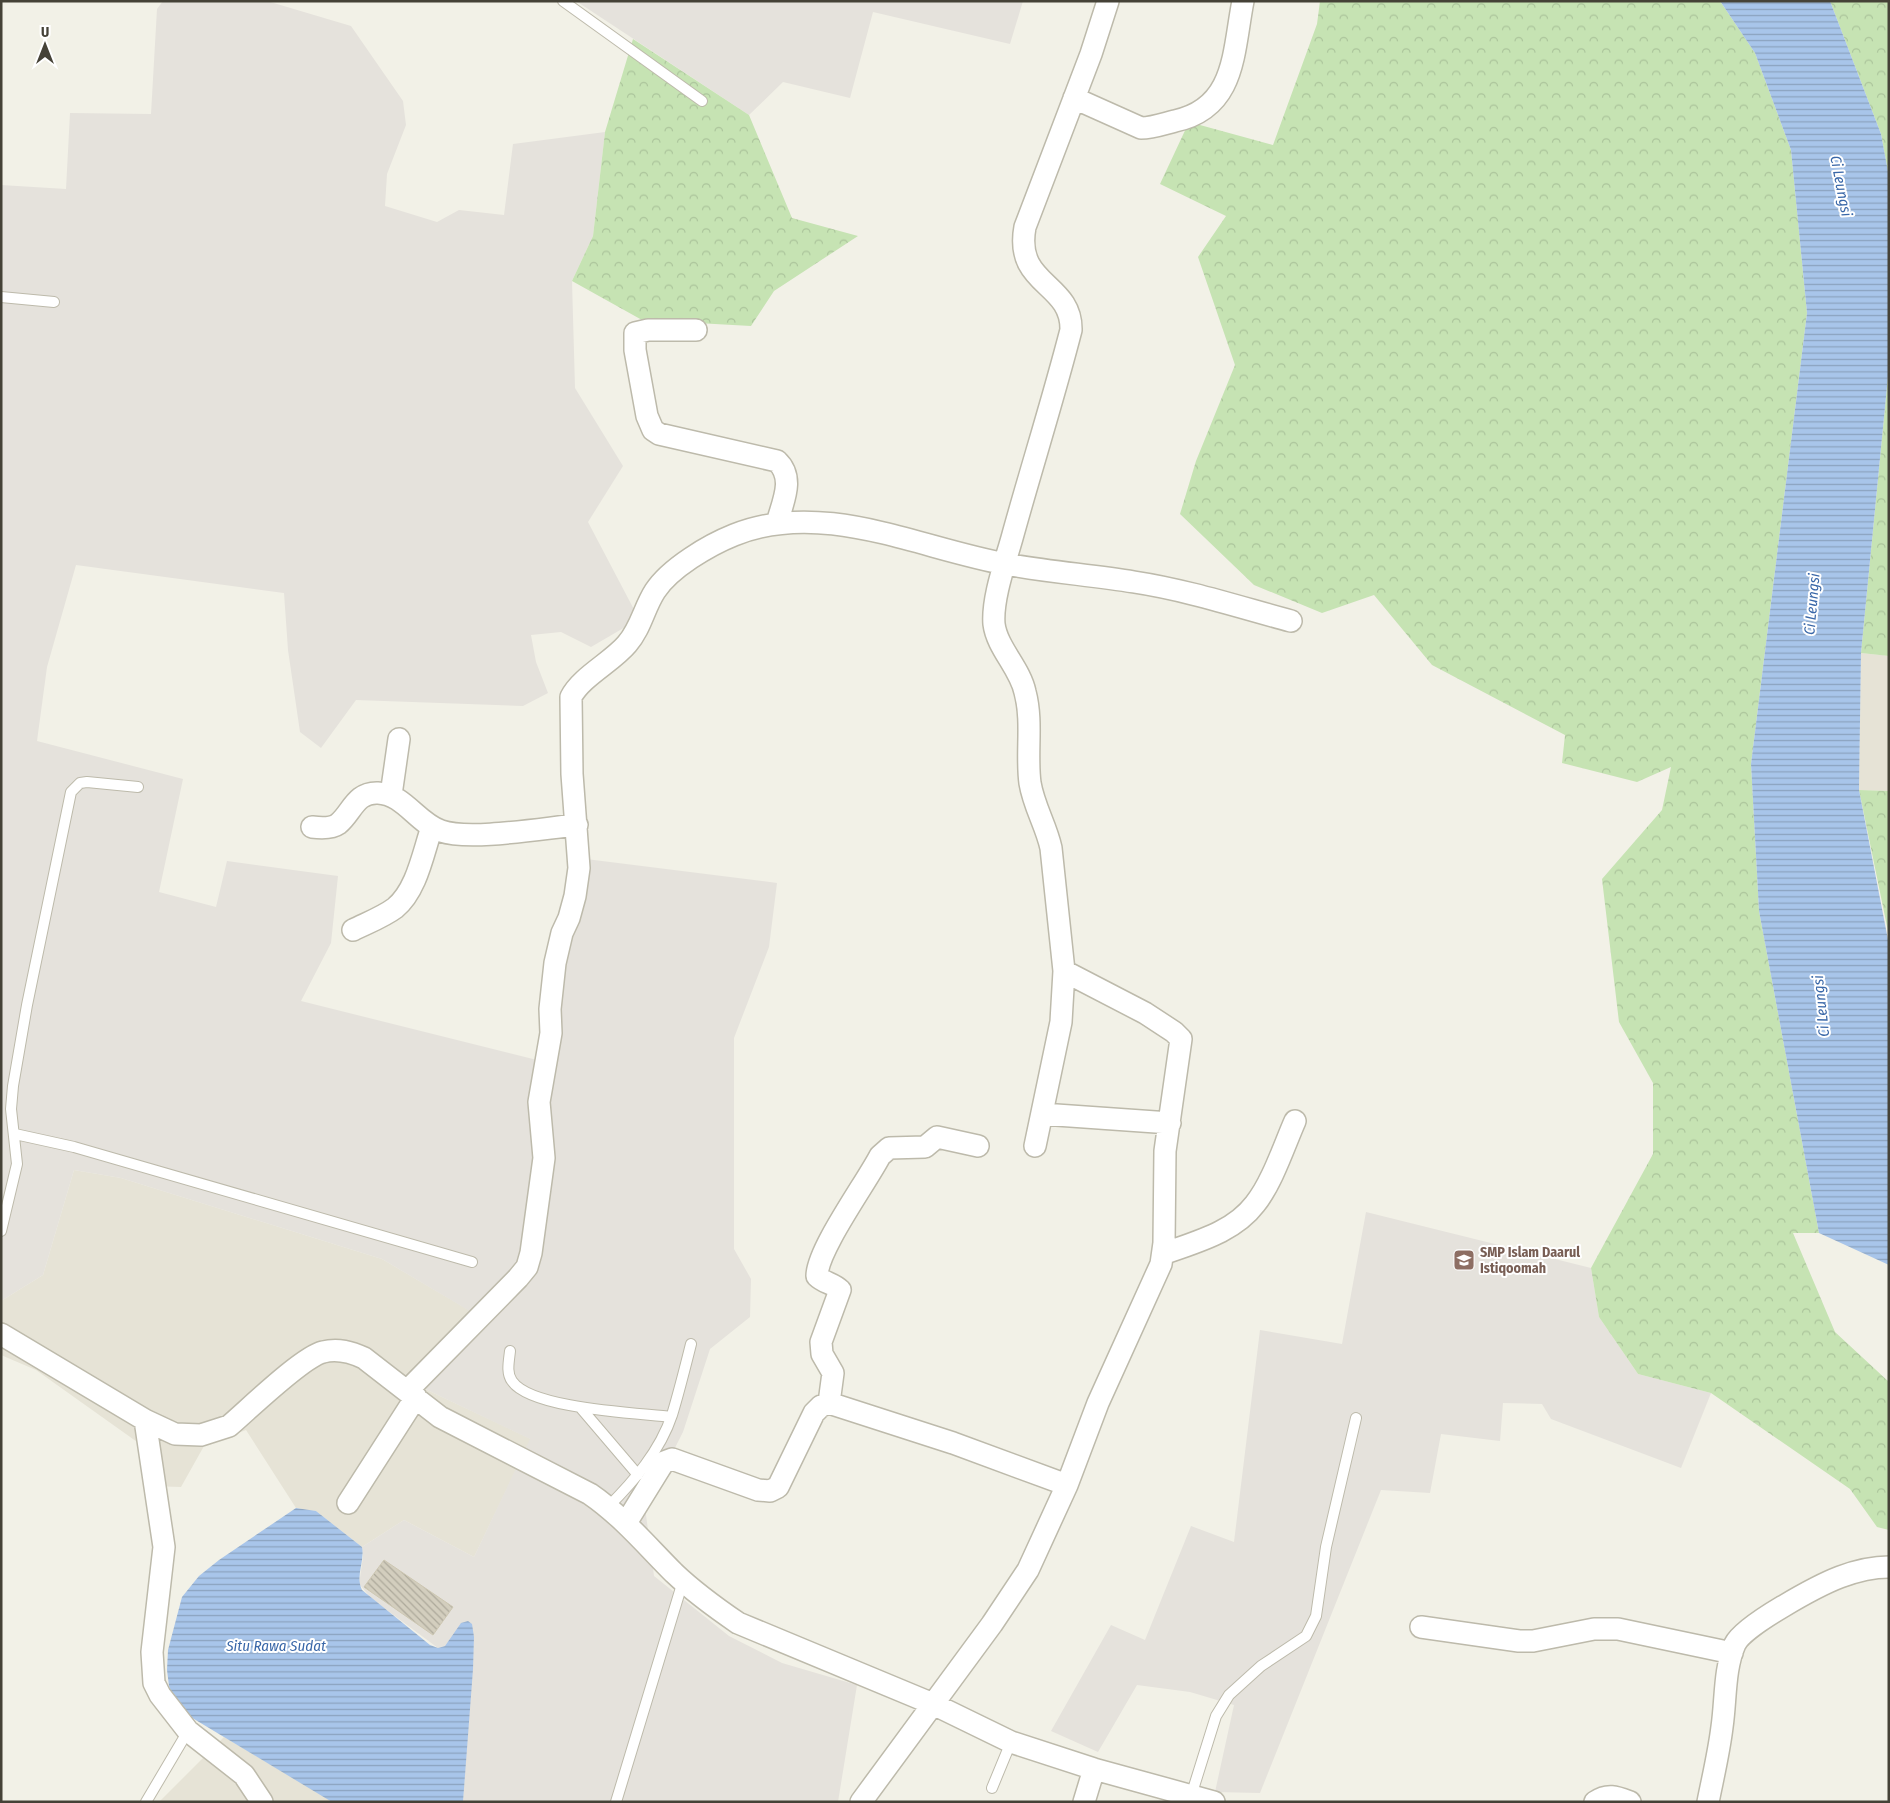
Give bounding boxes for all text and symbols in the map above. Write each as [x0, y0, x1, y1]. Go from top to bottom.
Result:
north arrow [20, 20, 70, 70]
text: U [41, 24, 49, 41]
water label: Ci Leungsi [1826, 154, 1856, 218]
water label: Ci Leungsi [1800, 572, 1824, 636]
water label: Ci Leungsi [1809, 974, 1833, 1038]
place label: SMP Islam Daarul Istiqoomah [1480, 1244, 1580, 1277]
school or university icon: SMP Islam Daarul Istiqoomah [1452, 1248, 1476, 1272]
water label: Situ Rawa Sudat [225, 1637, 326, 1655]

